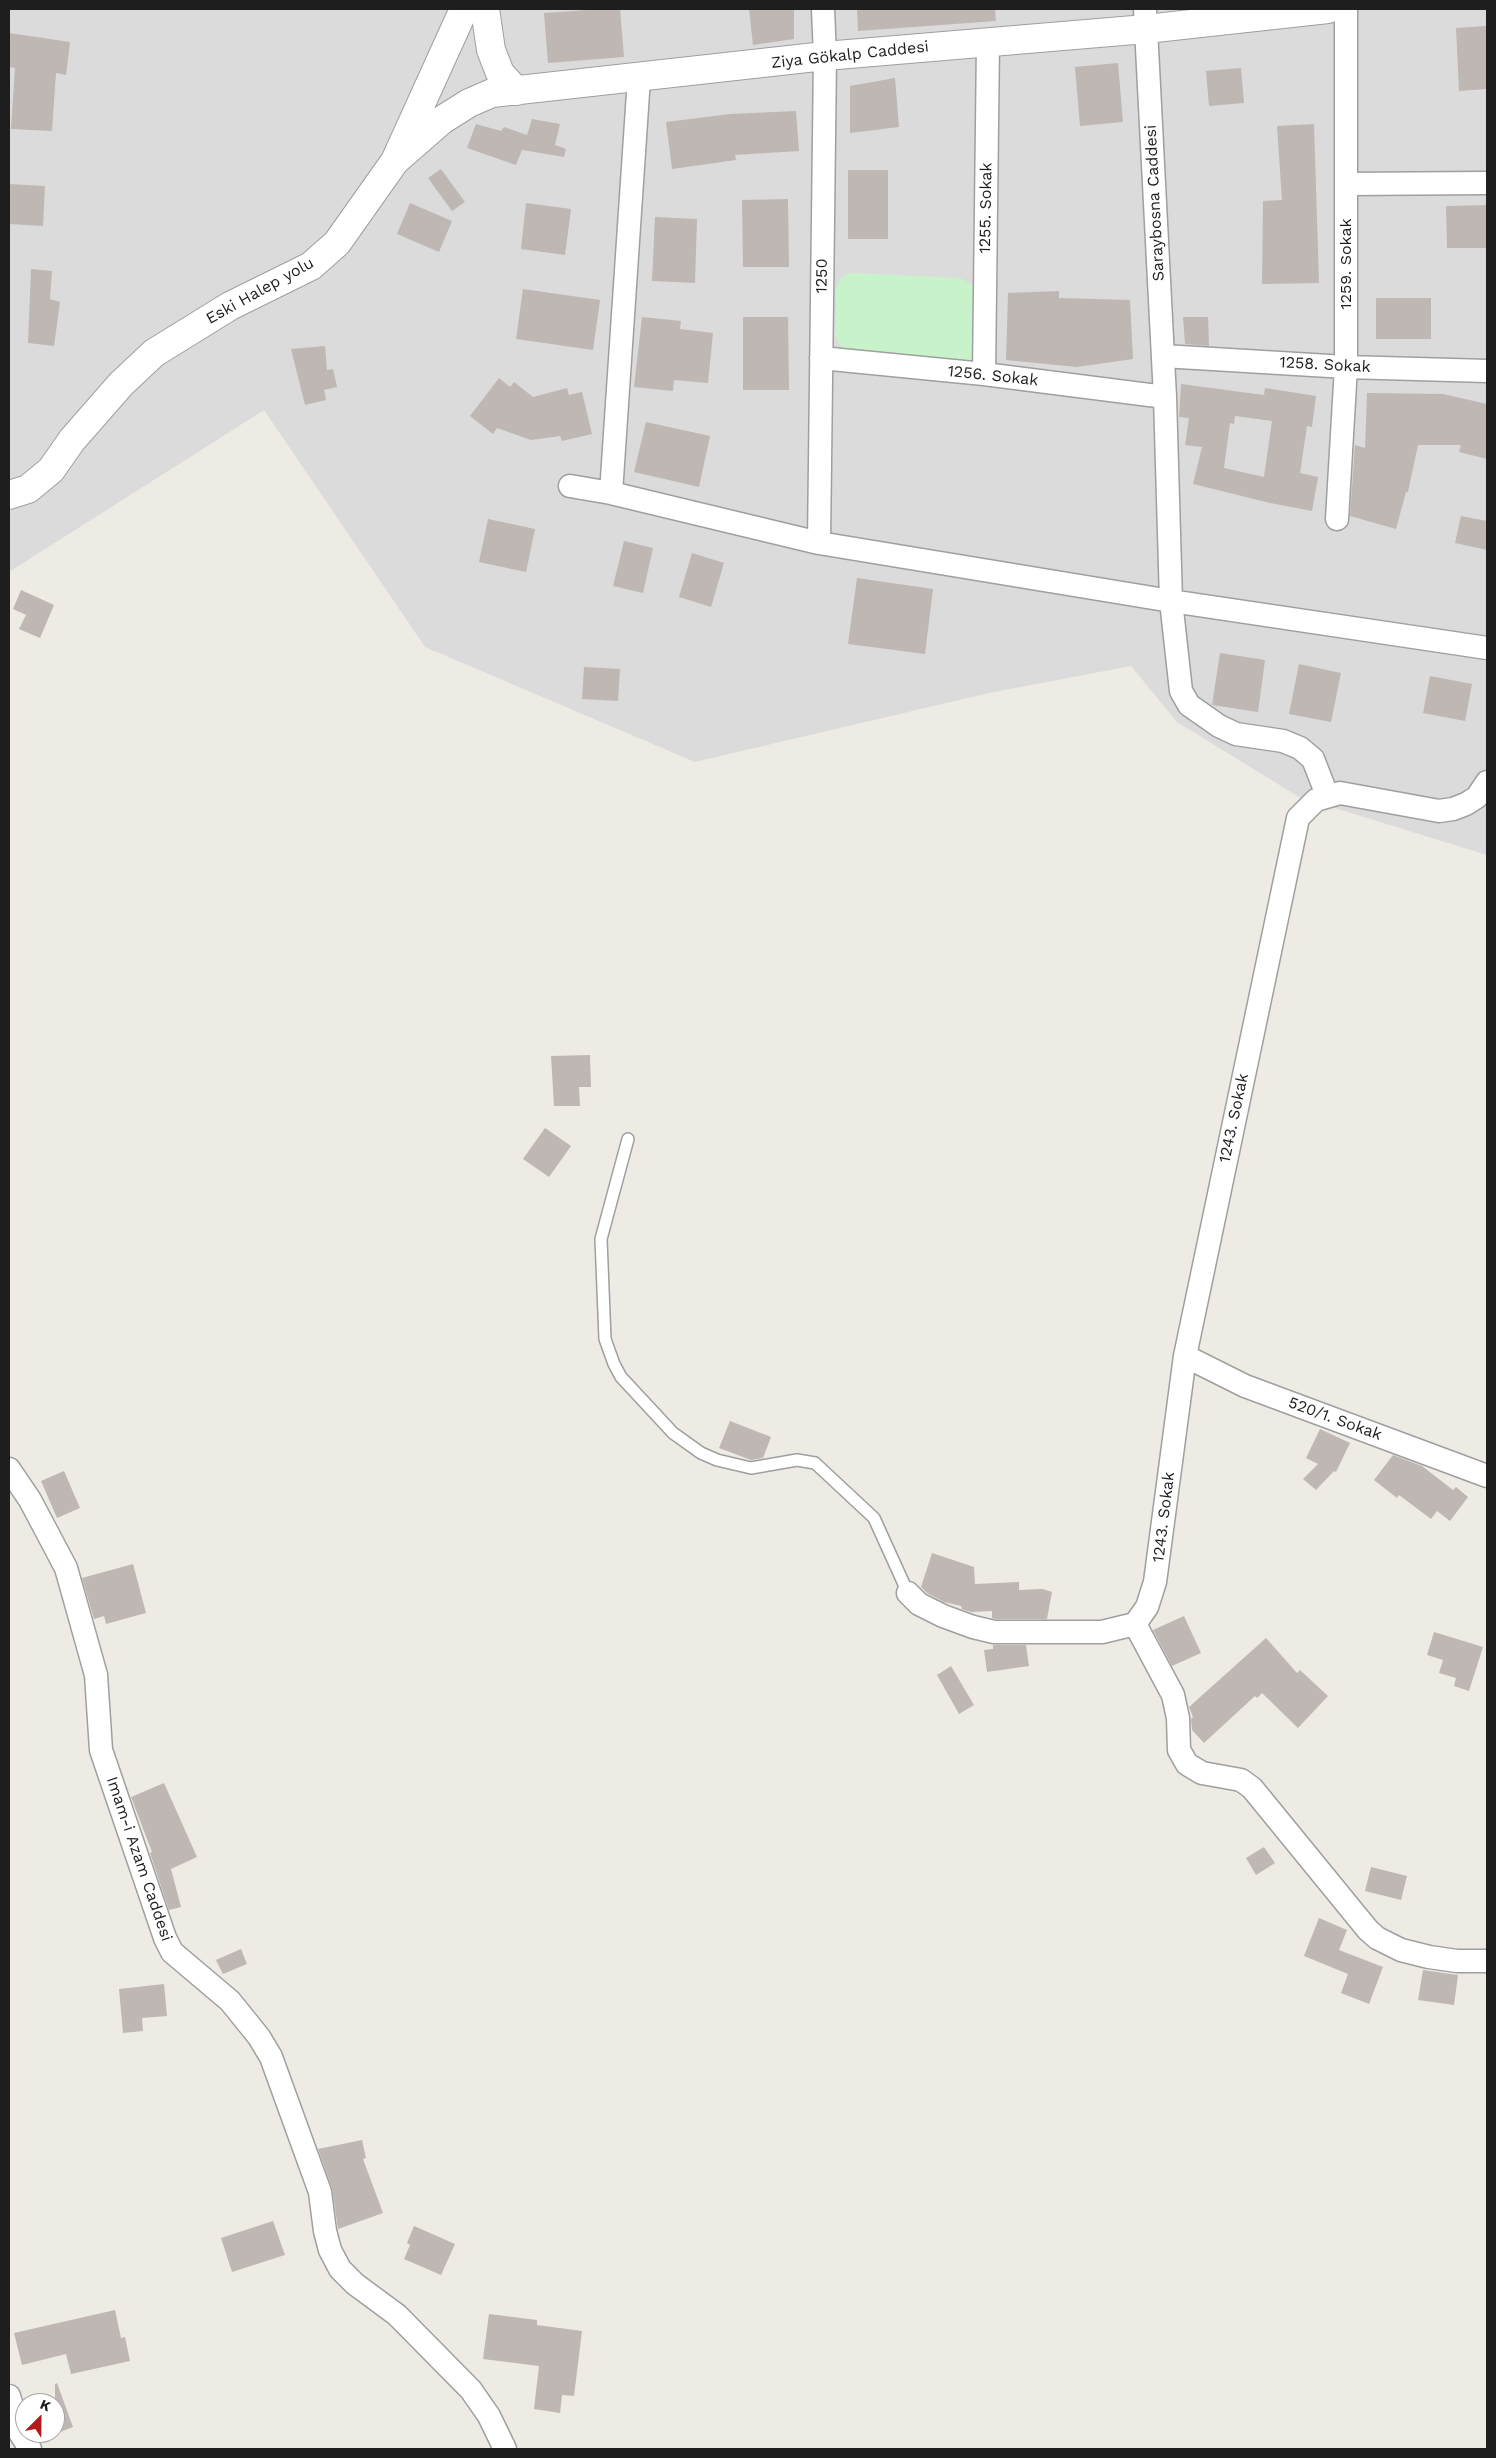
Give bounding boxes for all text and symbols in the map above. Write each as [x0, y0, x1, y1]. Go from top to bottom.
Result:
street label: Ziya Gökalp Caddesi [770, 37, 930, 73]
street label: Saraybosna Caddesi [1141, 124, 1169, 282]
street label: 1255. Sokak [976, 162, 996, 254]
street label: 1259. Sokak [1336, 218, 1356, 310]
street label: Eski Halep yolu [203, 253, 317, 329]
street label: 1250 [812, 258, 832, 294]
street label: 1258. Sokak [1279, 353, 1371, 377]
street label: 1256. Sokak [947, 362, 1039, 390]
street label: 1243. Sokak [1215, 1072, 1253, 1164]
street label: 520/1. Sokak [1286, 1393, 1384, 1445]
street label: 1243. Sokak [1149, 1471, 1179, 1563]
street label: Imam-i Azam Caddesi [102, 1774, 176, 1944]
north arrow [15, 2393, 65, 2443]
text: K [38, 2396, 53, 2414]

